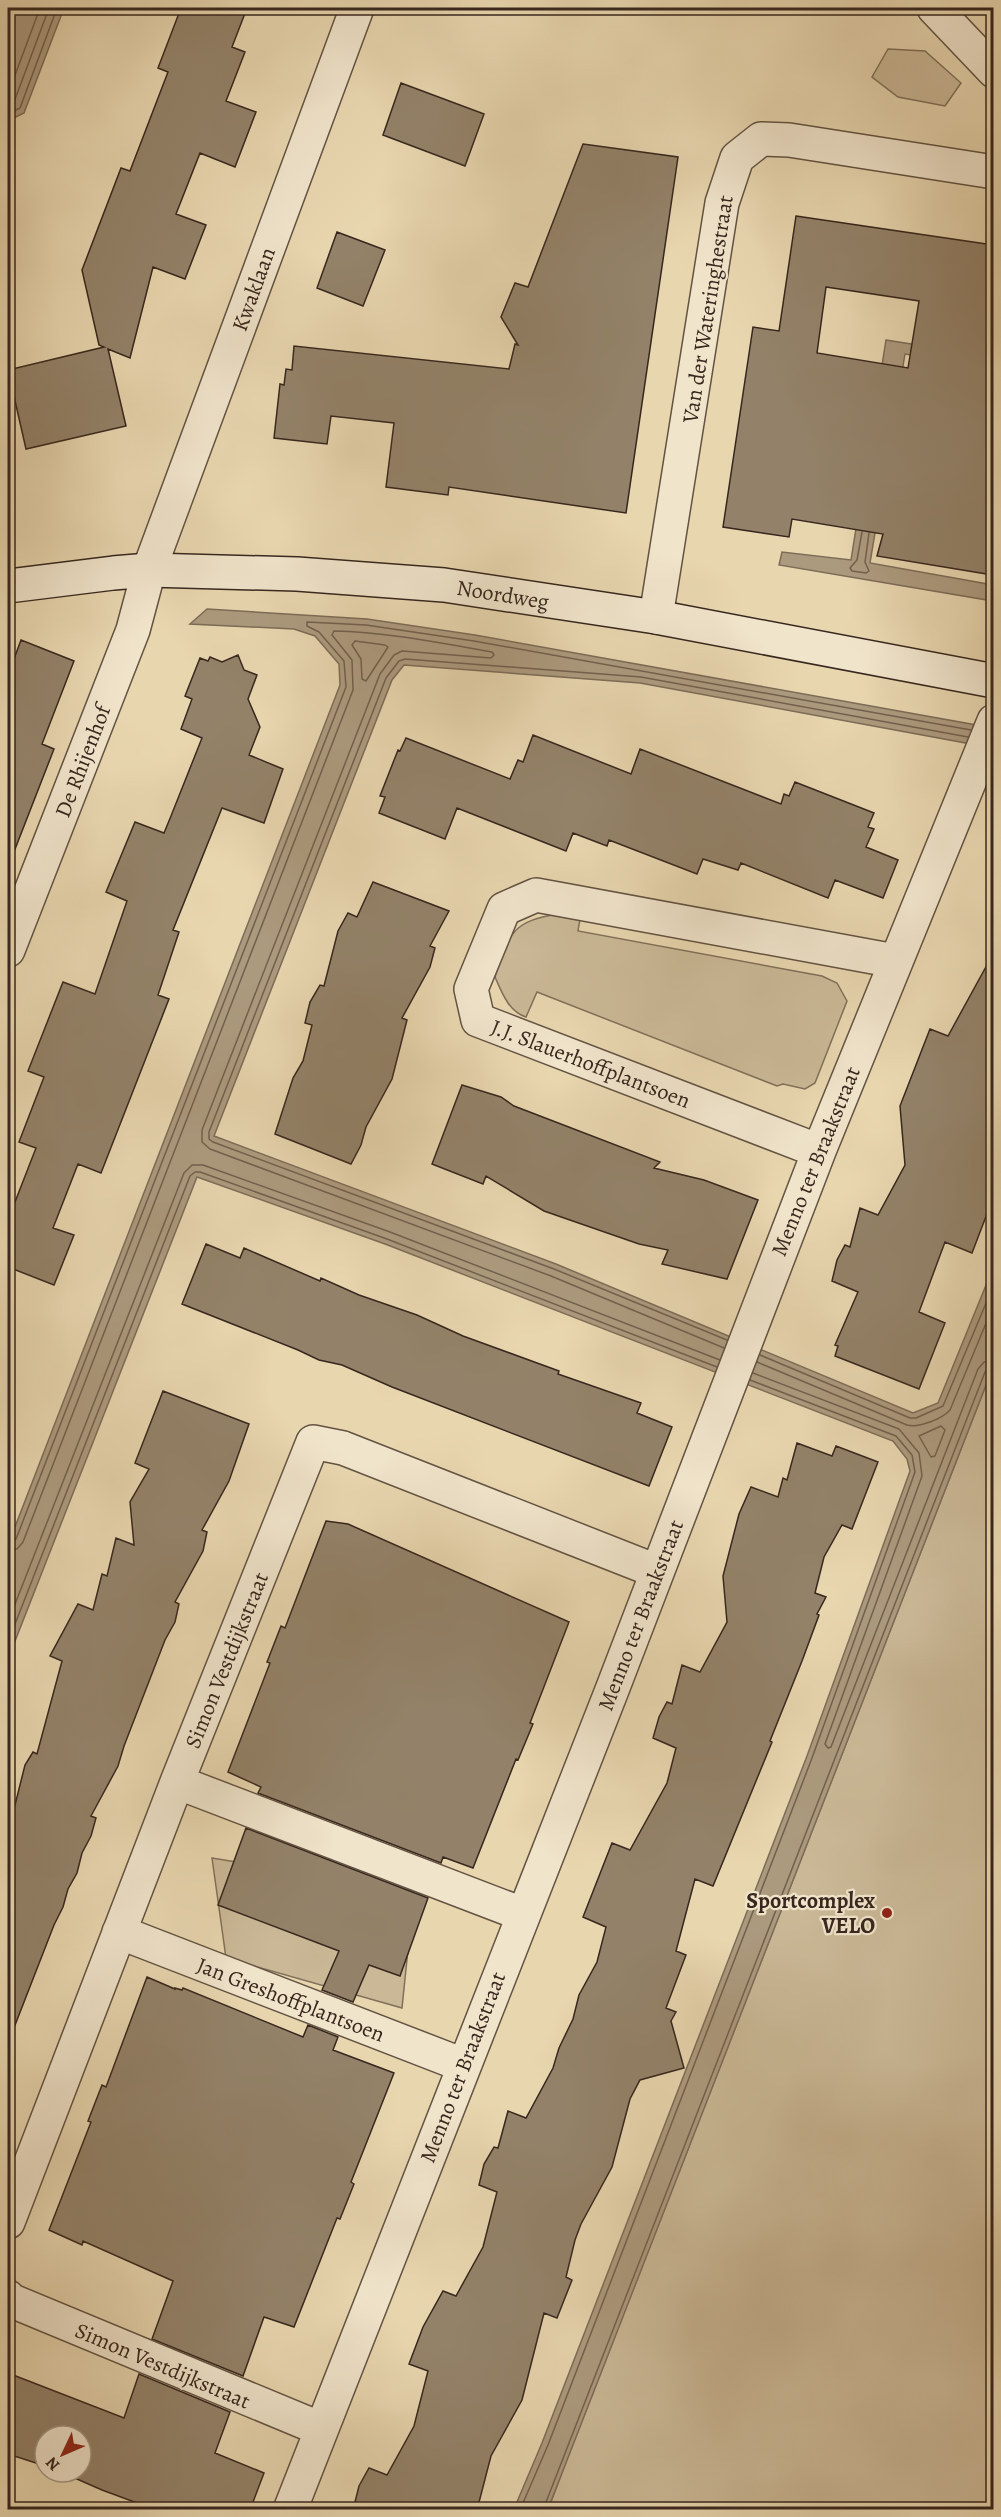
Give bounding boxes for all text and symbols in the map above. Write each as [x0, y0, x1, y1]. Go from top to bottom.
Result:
street label: Van der Wateringhestraat [675, 193, 741, 426]
street label: Kwaklaan [225, 243, 283, 336]
street label: Noordweg [455, 573, 551, 617]
street label: De Rhijenhof [48, 698, 119, 822]
street label: J.J. Slauerhoffplantsoen [487, 1012, 695, 1116]
street label: Menno ter Braakstraat [764, 1062, 868, 1261]
street label: Menno ter Braakstraat [591, 1516, 691, 1715]
street label: Simon Vestdijkstraat [178, 1568, 276, 1753]
place label: Sportcomplex VELO [746, 1886, 875, 1941]
marker: Sportcomplex VELO [880, 1906, 894, 1920]
street label: Jan Greshoffplantsoen [192, 1950, 389, 2050]
street label: Menno ter Braakstraat [413, 1968, 513, 2167]
street label: Simon Vestdijkstraat [70, 2315, 255, 2416]
north arrow [33, 2424, 93, 2484]
text: N [41, 2452, 65, 2476]

